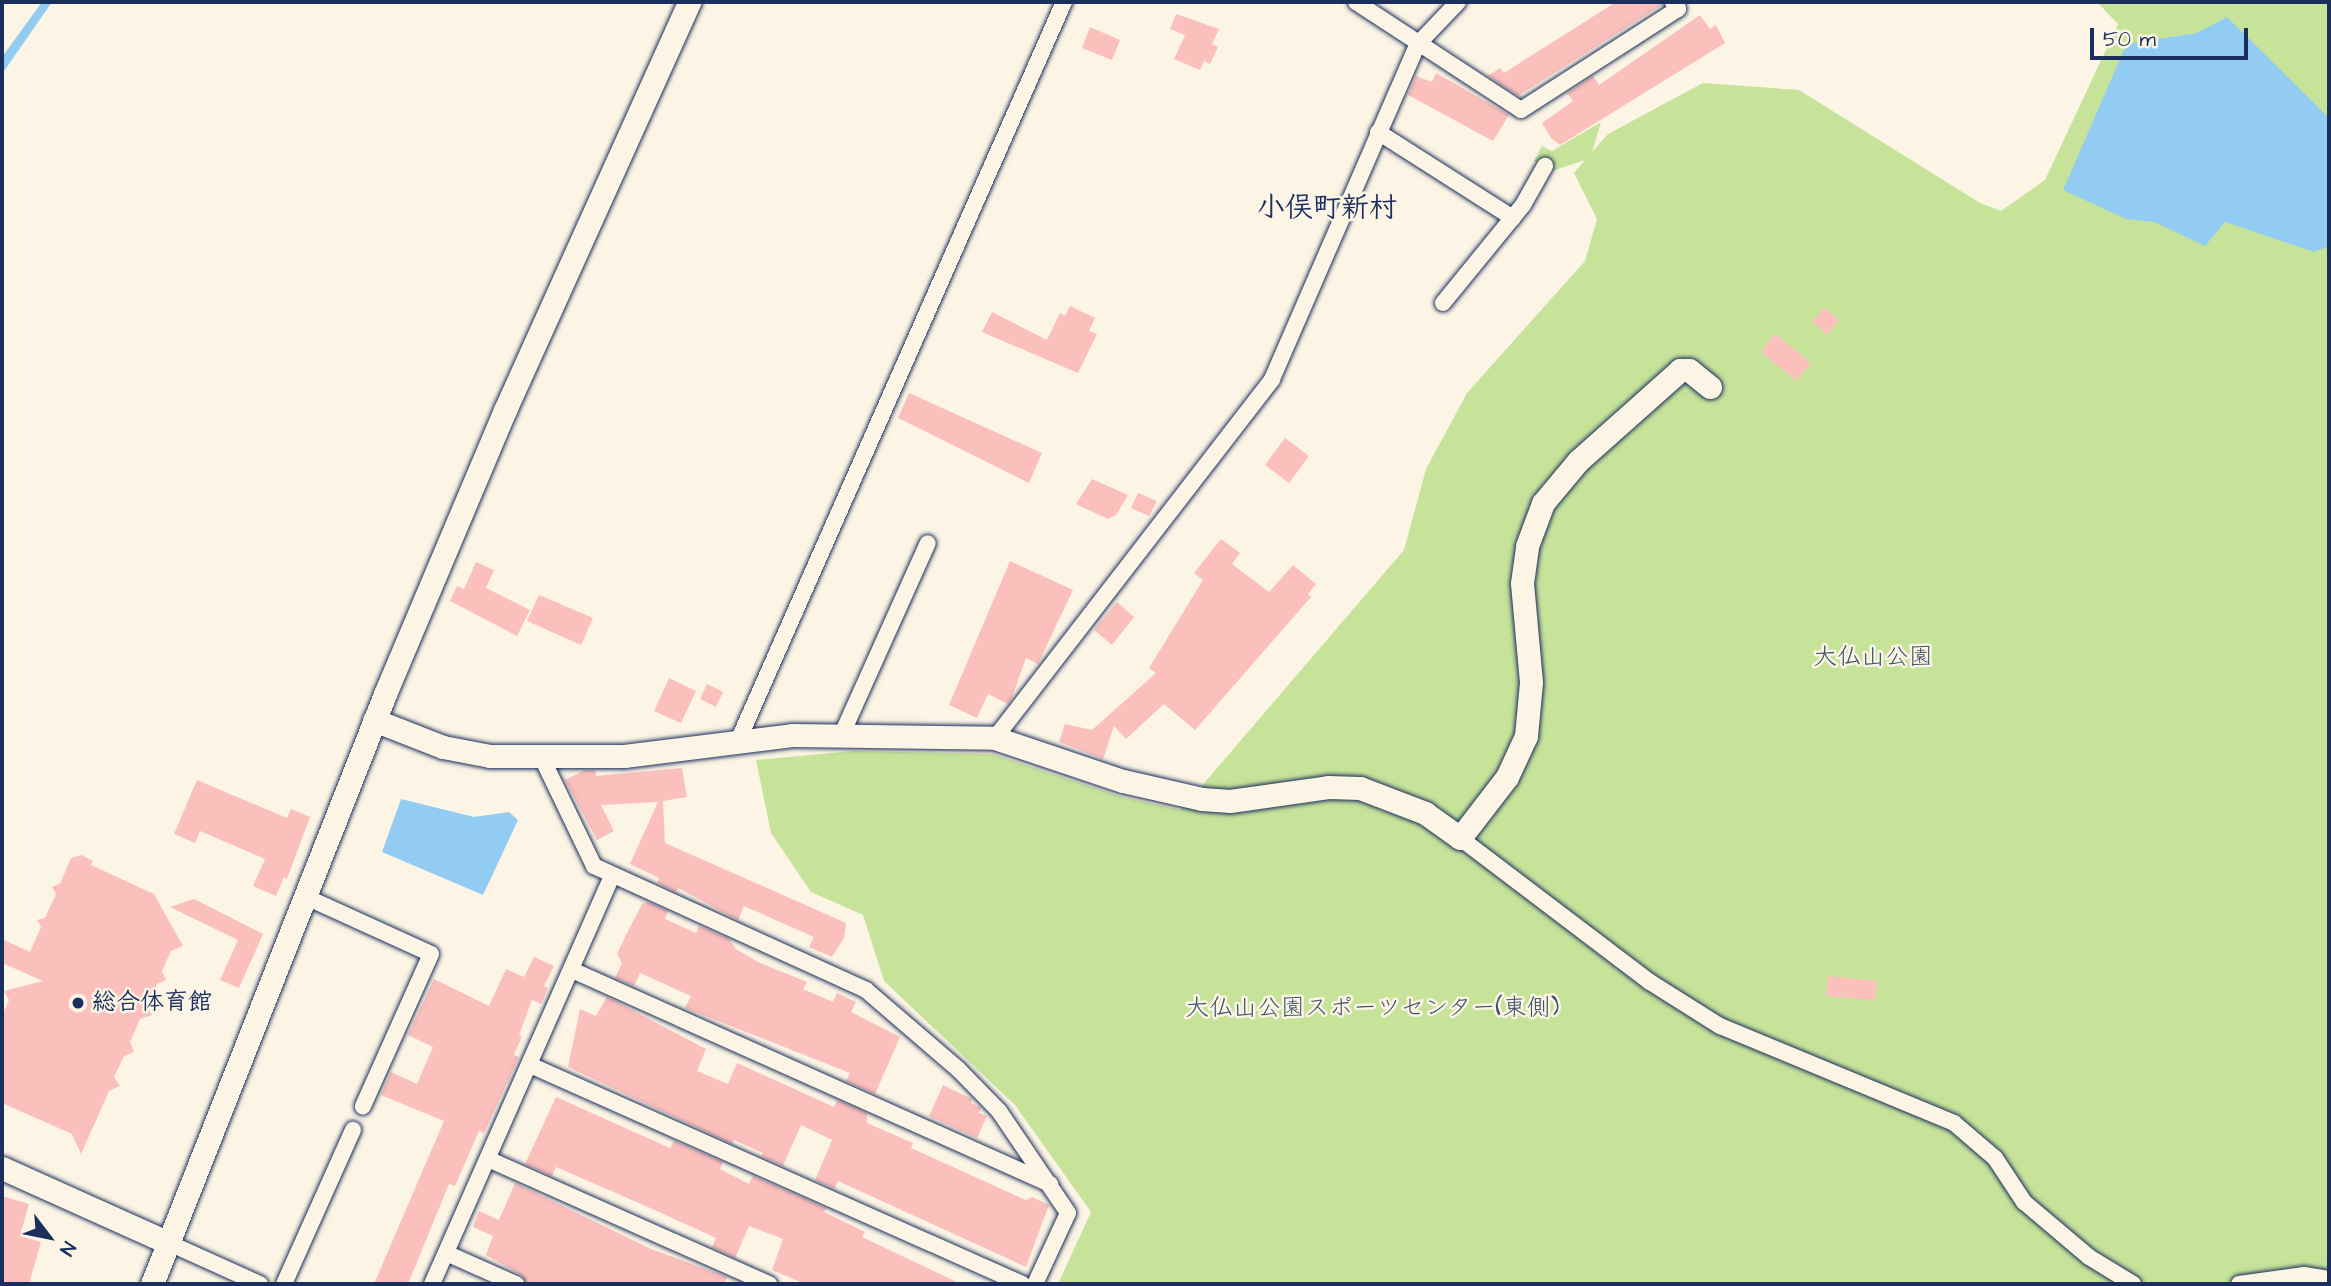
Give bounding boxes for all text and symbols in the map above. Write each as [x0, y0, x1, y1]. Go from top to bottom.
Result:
scale bar [2093, 14, 2250, 58]
text: 50 m [2103, 25, 2156, 54]
district label: 小俣町新村 [1257, 191, 1397, 225]
park label: 大仏山公園 [1813, 644, 1933, 672]
place label: 総合体育館 [92, 989, 212, 1017]
marker: 総合体育館 [70, 995, 86, 1011]
park label: 大仏山公園スポーツセンター(東側) [1184, 995, 1560, 1023]
north arrow [14, 1202, 84, 1272]
text: N [53, 1236, 82, 1261]

